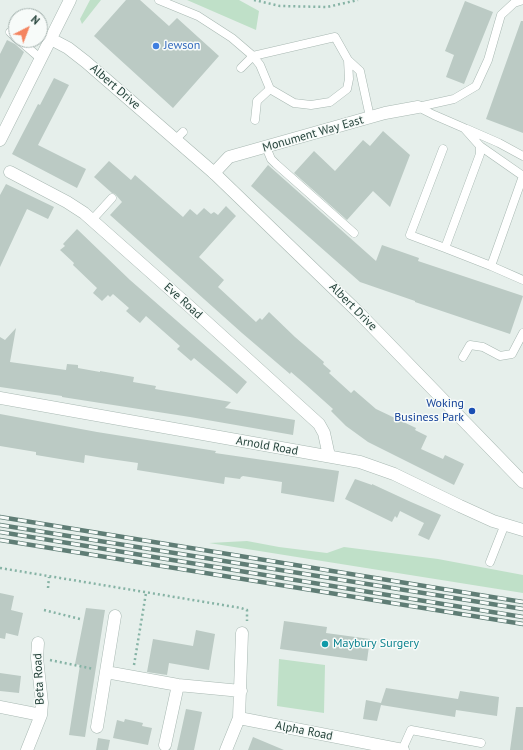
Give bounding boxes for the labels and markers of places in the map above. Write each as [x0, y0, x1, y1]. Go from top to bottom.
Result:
place label: Jewson [164, 39, 200, 53]
marker: Jewson [151, 41, 161, 51]
place label: Woking Business Park [394, 397, 464, 425]
marker: Woking Business Park [467, 406, 477, 416]
place label: Maybury Surgery [333, 637, 419, 651]
marker: Maybury Surgery [320, 639, 330, 649]

